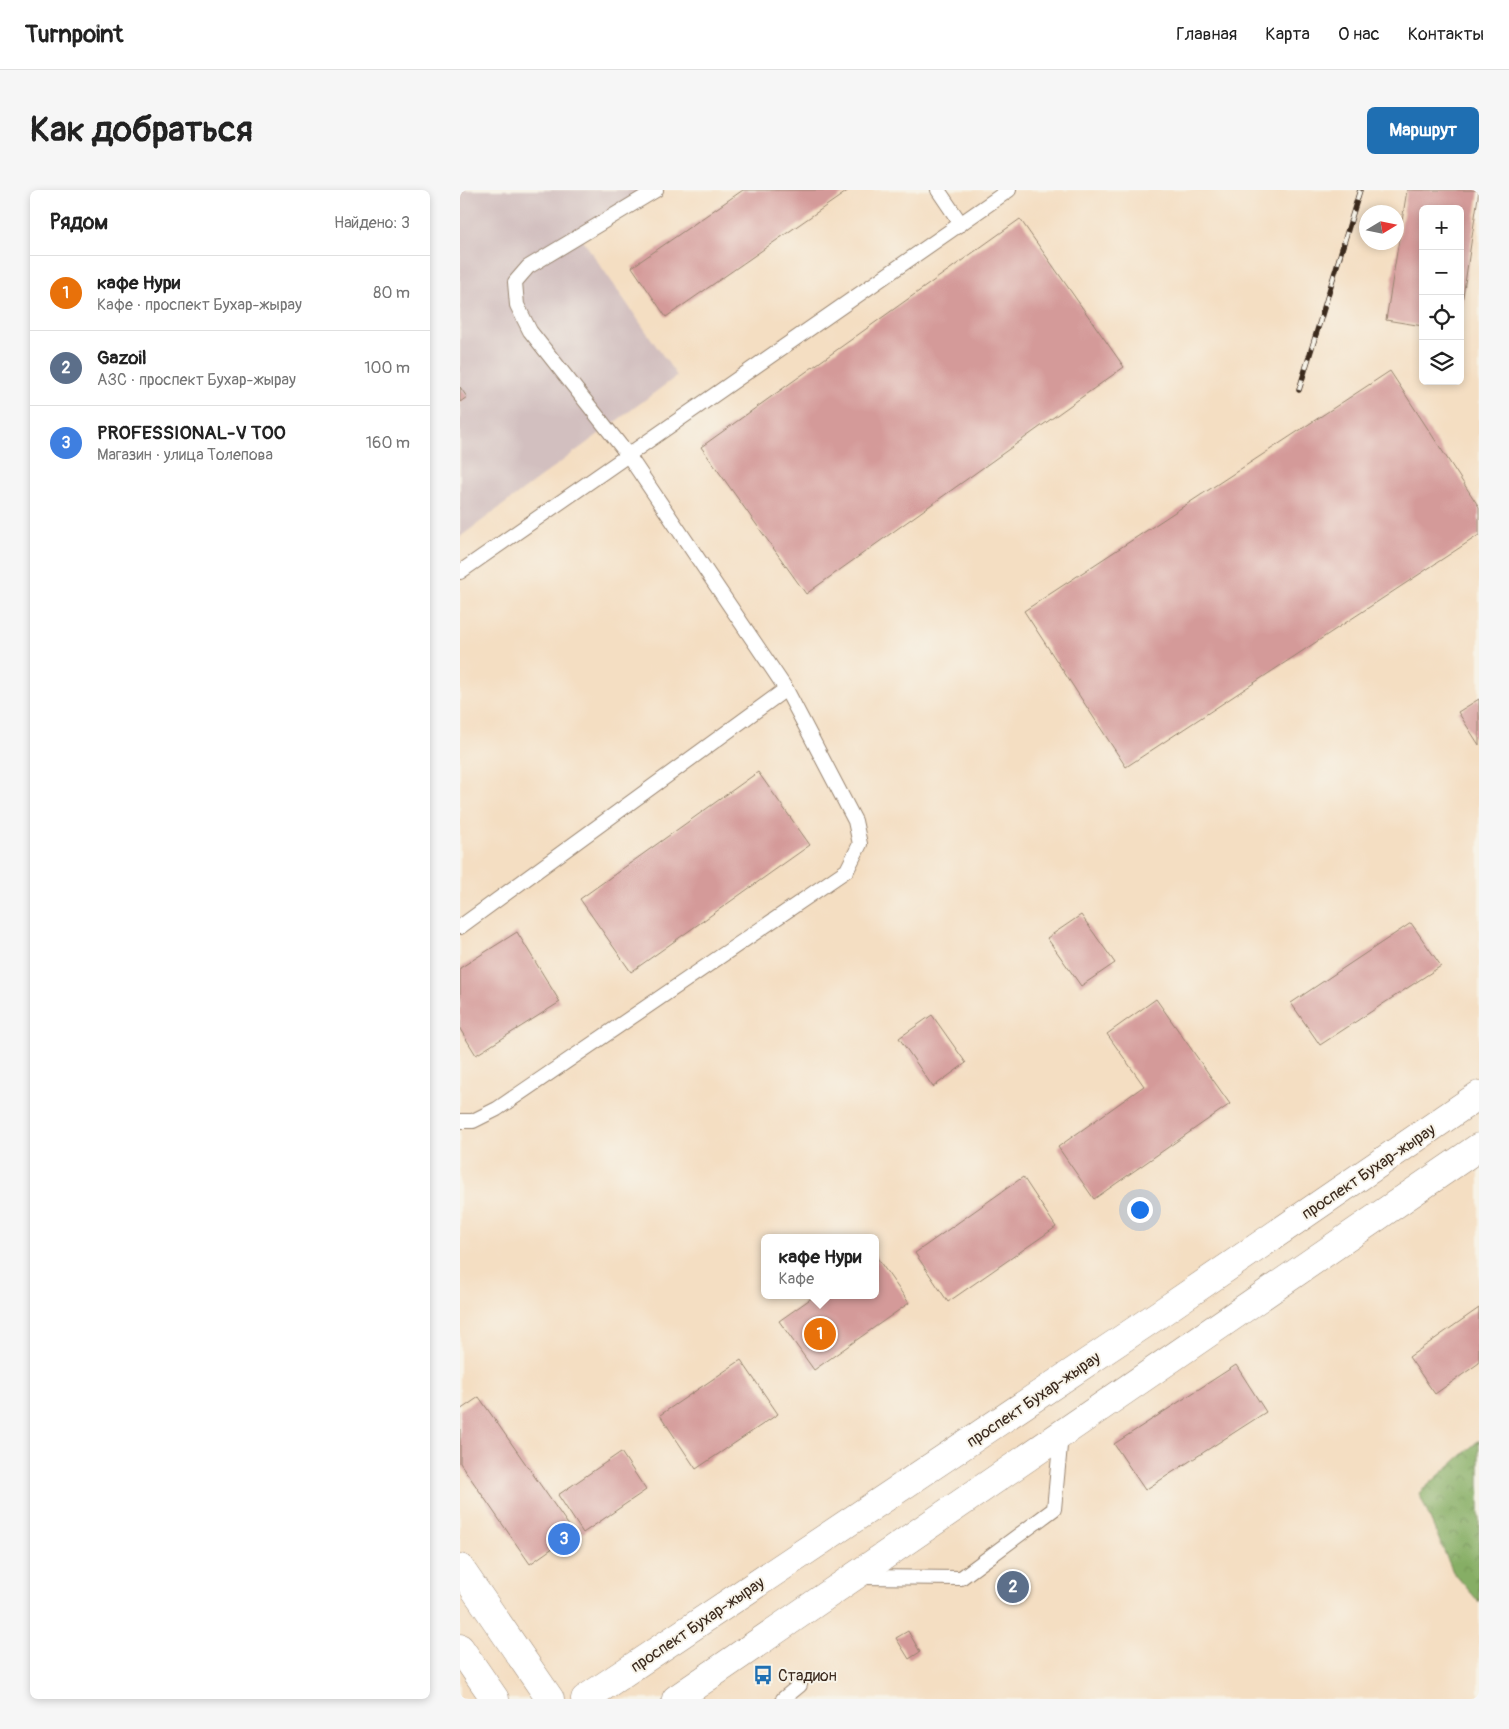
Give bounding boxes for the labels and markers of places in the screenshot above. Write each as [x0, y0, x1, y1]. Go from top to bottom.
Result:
pin: 1 [804, 1315, 836, 1353]
pin: 3 [548, 1520, 580, 1558]
pin: 2 [997, 1568, 1029, 1606]
bus stop icon: Стадион [752, 1664, 774, 1686]
place label: Стадион [778, 1666, 837, 1686]

